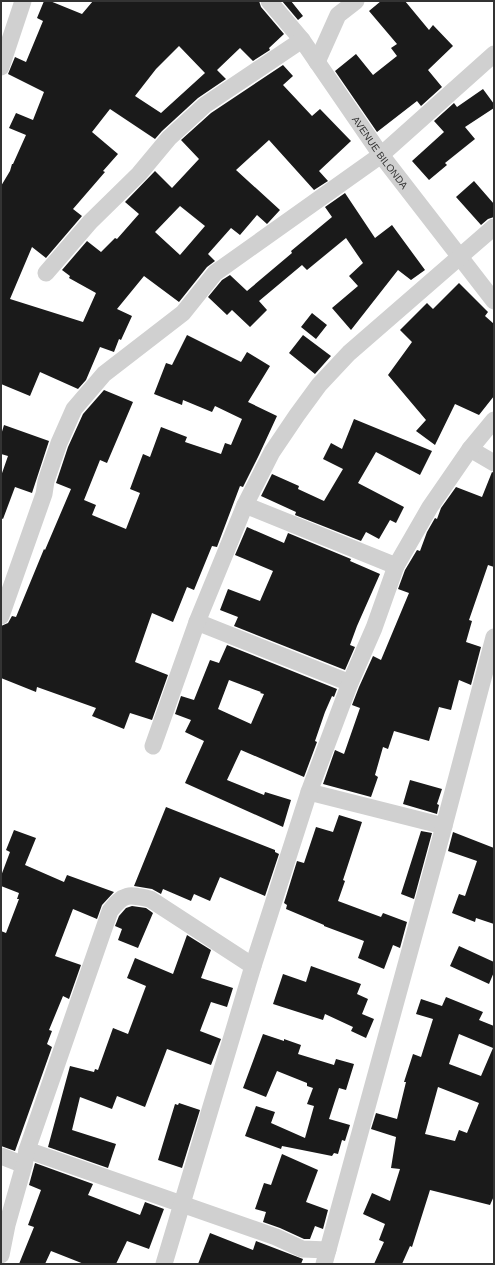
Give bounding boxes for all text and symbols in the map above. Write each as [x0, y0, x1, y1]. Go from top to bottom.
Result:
street label: AVENUE BILONDA [350, 114, 411, 191]

